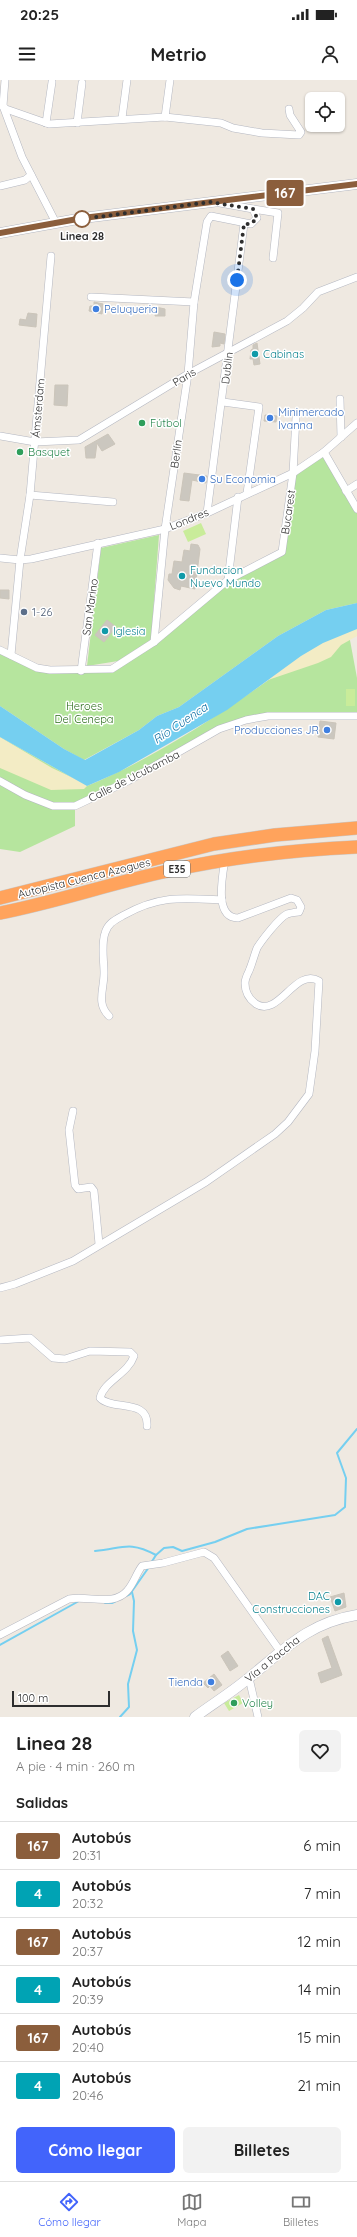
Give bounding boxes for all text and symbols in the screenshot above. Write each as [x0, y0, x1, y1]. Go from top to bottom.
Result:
text: 20:25 [20, 5, 59, 24]
icon: menu [16, 43, 38, 65]
text: Metrio [150, 43, 207, 66]
icon: person [319, 43, 341, 65]
map controls [305, 92, 345, 132]
button: locate [305, 92, 345, 132]
line badge: 167 [262, 180, 308, 206]
text: 167 [275, 184, 295, 202]
marker: Linea 28 [73, 210, 91, 228]
place label: Linea 28 [60, 229, 104, 243]
your location [227, 270, 247, 290]
place label: Peluqueria [104, 302, 158, 316]
marker: Peluqueria [91, 304, 101, 314]
place label: Cabinas [263, 347, 304, 361]
marker: Cabinas [250, 349, 260, 359]
street label: Dublin [218, 351, 236, 385]
street label: Paris [170, 365, 198, 389]
street label: Ámsterdam [28, 378, 48, 438]
place label: Minimercado Ivanna [278, 405, 344, 432]
marker: Minimercado Ivanna [265, 413, 275, 423]
place label: Fútbol [150, 416, 182, 430]
marker: Fútbol [137, 418, 147, 428]
street label: Berlín [167, 439, 185, 469]
place label: Basquet [28, 445, 70, 459]
marker: Basquet [15, 447, 25, 457]
place label: Su Economia [210, 472, 276, 486]
marker: Su Economia [197, 474, 207, 484]
street label: Bucarest [278, 489, 298, 535]
street label: Londres [167, 505, 211, 533]
place label: Fundacion Nuevo Mundo [190, 563, 261, 590]
marker: Fundacion Nuevo Mundo [177, 571, 187, 581]
street label: San Marino [79, 577, 101, 636]
place label: 1-26 [32, 605, 52, 619]
marker: 1-26 [19, 607, 29, 617]
place label: Iglesia [113, 624, 145, 638]
marker: Iglesia [100, 626, 110, 636]
park label: Heroes Del Cenepa [54, 699, 114, 726]
water label: Río Cuenca [150, 699, 211, 747]
place label: Producciones JR [234, 723, 319, 737]
marker: Producciones JR [322, 725, 332, 735]
street label: Calle de Ucubamba [86, 747, 182, 805]
street label: Autopista Cuenca Azogues [16, 855, 152, 901]
road number: E35 [164, 861, 190, 877]
place label: DAC Construcciones [252, 1589, 330, 1616]
marker: DAC Construcciones [333, 1597, 343, 1607]
street label: Vía a Paccha [242, 1633, 302, 1685]
place label: Tienda [168, 1675, 203, 1689]
marker: Tienda [206, 1677, 216, 1687]
scale bar [12, 1689, 110, 1708]
text: 100 m [18, 1691, 48, 1705]
place label: Volley [242, 1696, 273, 1710]
marker: Volley [229, 1698, 239, 1708]
button: heart [299, 1730, 341, 1772]
text: Linea 28 [16, 1731, 92, 1755]
text: A pie · 4 min · 260 m [16, 1758, 135, 1774]
text: Salidas [16, 1793, 68, 1812]
text: Autobús [72, 1828, 131, 1847]
text: 6 min [303, 1836, 341, 1855]
text: 167 [28, 1837, 48, 1855]
text: 20:31 [72, 1847, 101, 1863]
text: Autobús [72, 1876, 131, 1895]
text: 7 min [304, 1884, 341, 1903]
text: 4 [34, 1885, 42, 1903]
text: 20:32 [72, 1895, 103, 1911]
text: Autobús [72, 1924, 131, 1943]
text: 12 min [297, 1932, 341, 1951]
text: 167 [28, 1933, 48, 1951]
text: 20:37 [72, 1943, 103, 1959]
text: Autobús [72, 1972, 131, 1991]
text: 14 min [298, 1980, 341, 1999]
text: 4 [34, 1981, 42, 1999]
text: 20:39 [72, 1991, 103, 2007]
text: Autobús [72, 2020, 131, 2039]
text: 15 min [298, 2028, 341, 2047]
text: 167 [28, 2029, 48, 2047]
text: 20:40 [72, 2039, 104, 2055]
text: Autobús [72, 2068, 131, 2087]
text: 21 min [297, 2076, 341, 2095]
text: 4 [34, 2077, 42, 2095]
text: 20:46 [72, 2087, 103, 2103]
button: Cómo llegar [16, 2127, 175, 2173]
button: Billetes [183, 2127, 341, 2173]
tab: Cómo llegar [38, 2191, 101, 2229]
tab: Mapa [177, 2191, 206, 2229]
tab: Billetes [283, 2191, 319, 2229]

